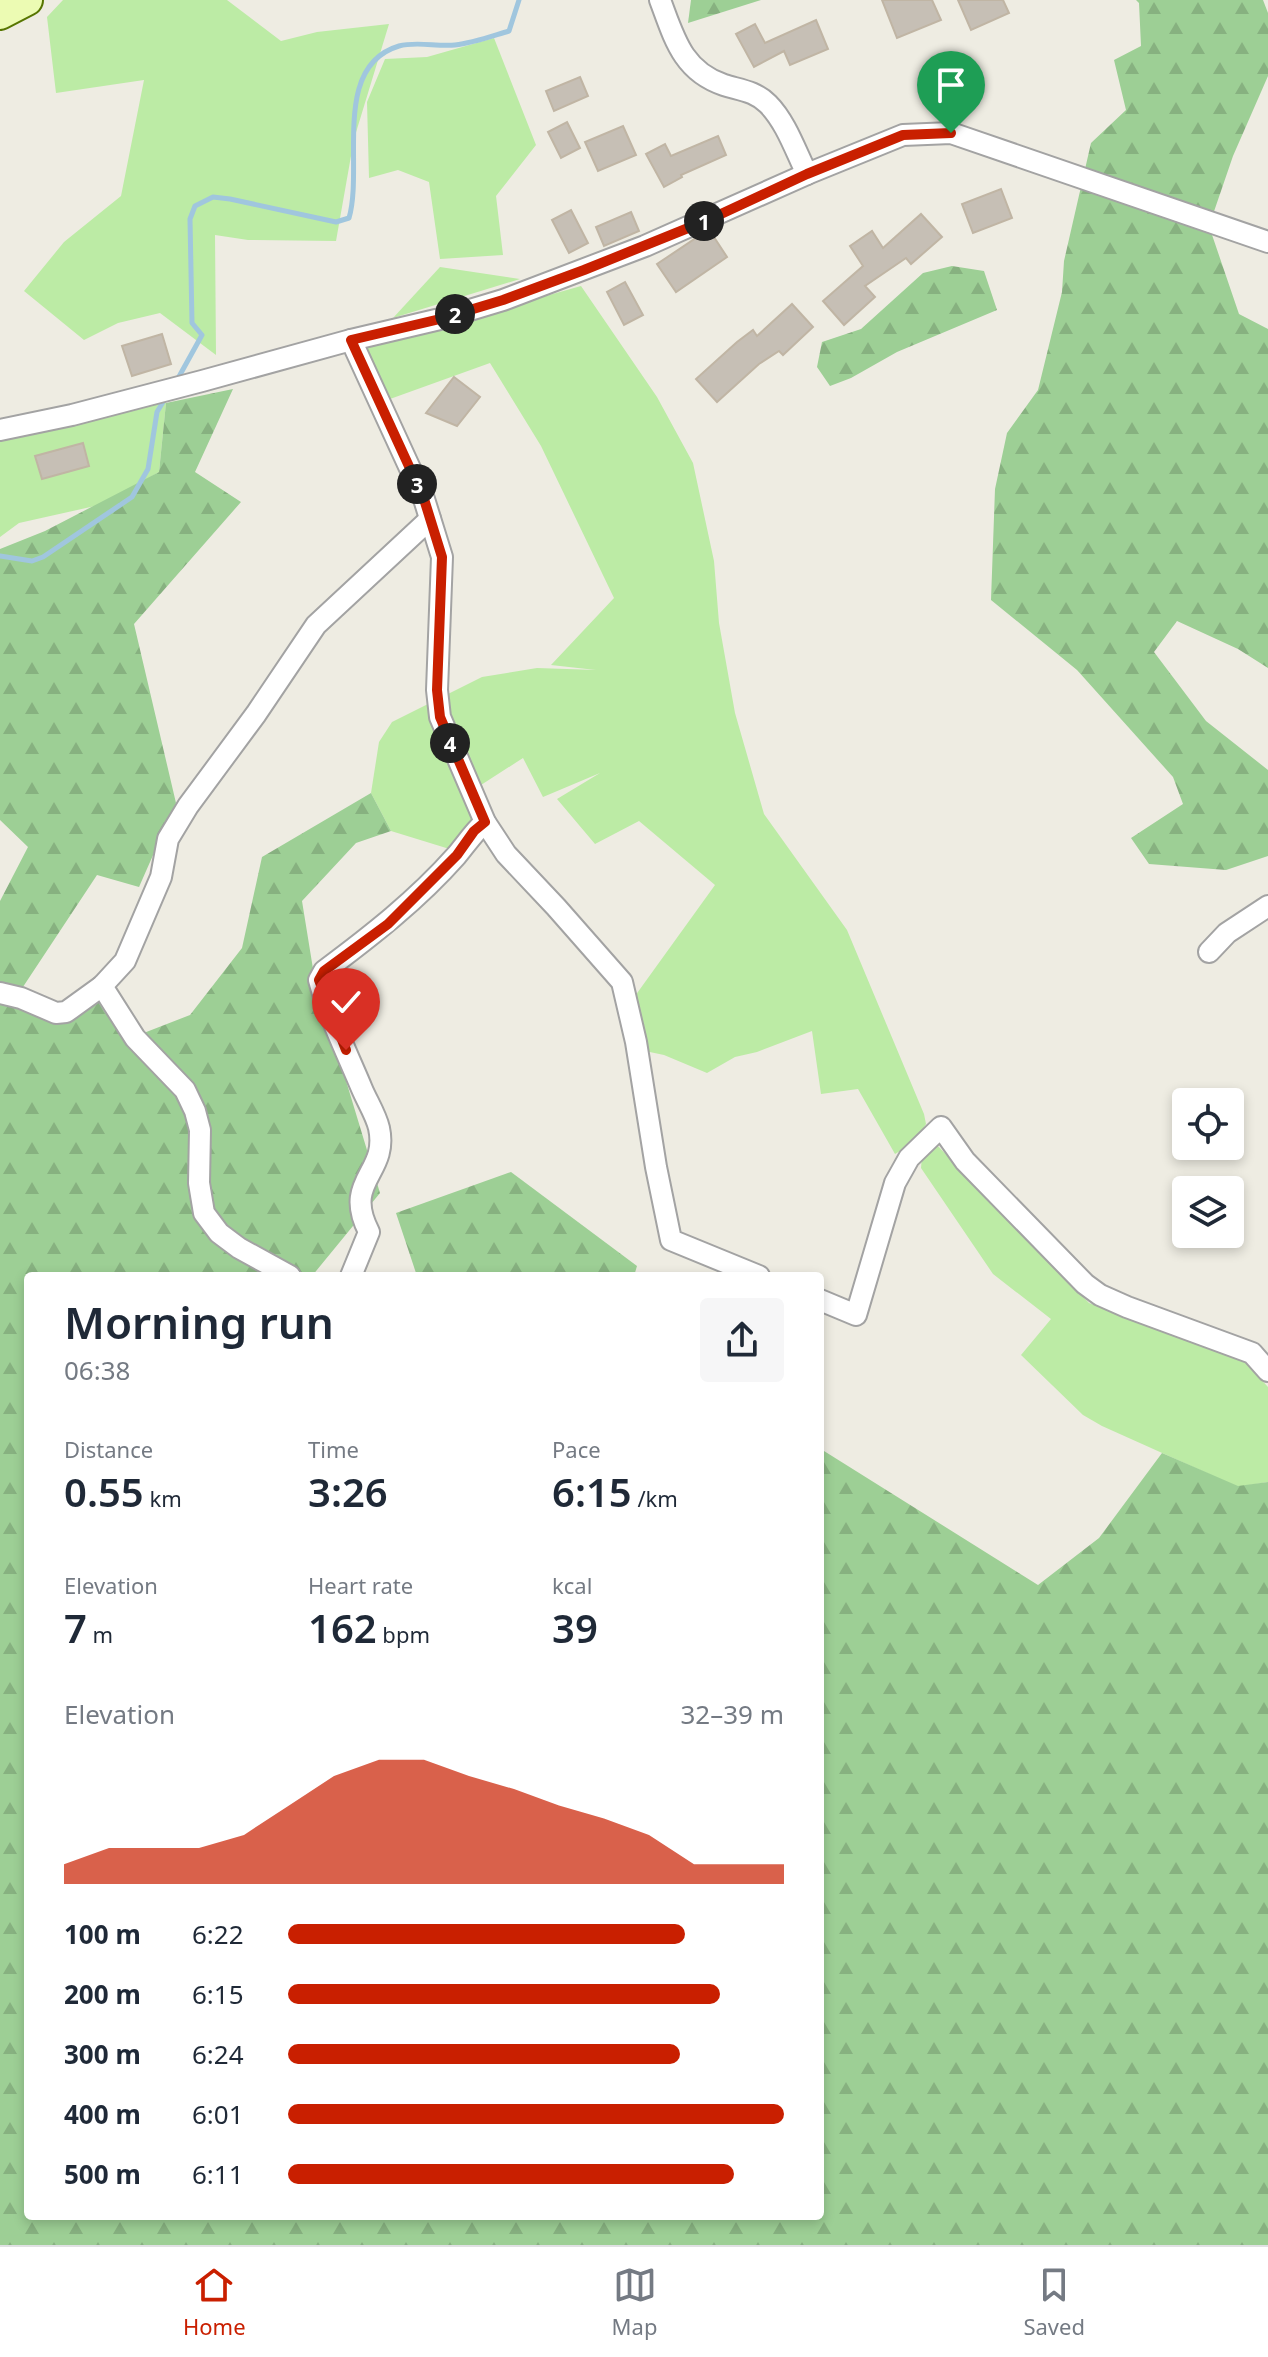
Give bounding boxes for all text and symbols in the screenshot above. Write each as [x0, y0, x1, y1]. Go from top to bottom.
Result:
pin [917, 51, 985, 133]
icon: arrive [929, 63, 973, 107]
pin: 1 [684, 201, 724, 241]
text: 1 [698, 206, 710, 236]
pin: 2 [435, 294, 475, 334]
text: 2 [449, 299, 461, 329]
pin: 3 [397, 464, 437, 504]
text: 3 [411, 469, 423, 499]
pin: 4 [430, 723, 470, 763]
text: 4 [444, 728, 456, 758]
pin [312, 968, 380, 1050]
icon: check [324, 980, 368, 1024]
map controls [1172, 1088, 1244, 1248]
button: locate [1172, 1088, 1244, 1160]
button: layers [1172, 1176, 1244, 1248]
text: Morning run [64, 1292, 334, 1352]
button: share [700, 1298, 784, 1382]
text: 06:38 [64, 1352, 130, 1388]
text: Distance [64, 1434, 153, 1464]
text: Time [308, 1434, 359, 1464]
text: Pace [552, 1434, 601, 1464]
text: 0.55 [64, 1464, 144, 1519]
text: 3:26 [308, 1464, 388, 1519]
text: 6:15 [552, 1464, 632, 1519]
text: km [144, 1483, 182, 1513]
text: /km [632, 1483, 678, 1513]
text: Elevation [64, 1570, 158, 1600]
text: Heart rate [308, 1570, 413, 1600]
text: kcal [552, 1570, 592, 1600]
text: 7 [64, 1600, 87, 1655]
text: 162 [308, 1600, 377, 1655]
text: 39 [552, 1600, 598, 1655]
text: m [87, 1619, 113, 1649]
text: bpm [377, 1619, 430, 1649]
text: Elevation [64, 1696, 175, 1732]
text: 32–39 m [680, 1696, 784, 1732]
text: 100 m [64, 1916, 141, 1952]
text: 6:22 [192, 1916, 244, 1952]
text: 200 m [64, 1976, 141, 2012]
text: 6:15 [192, 1976, 244, 2012]
text: 300 m [64, 2036, 141, 2072]
text: 6:24 [192, 2036, 244, 2072]
text: 400 m [64, 2096, 141, 2132]
text: 6:01 [192, 2096, 244, 2132]
text: 500 m [64, 2156, 141, 2192]
text: 6:11 [192, 2156, 244, 2192]
tab: Home [183, 2263, 246, 2341]
tab: Map [612, 2263, 657, 2341]
tab: Saved [1023, 2263, 1085, 2341]

